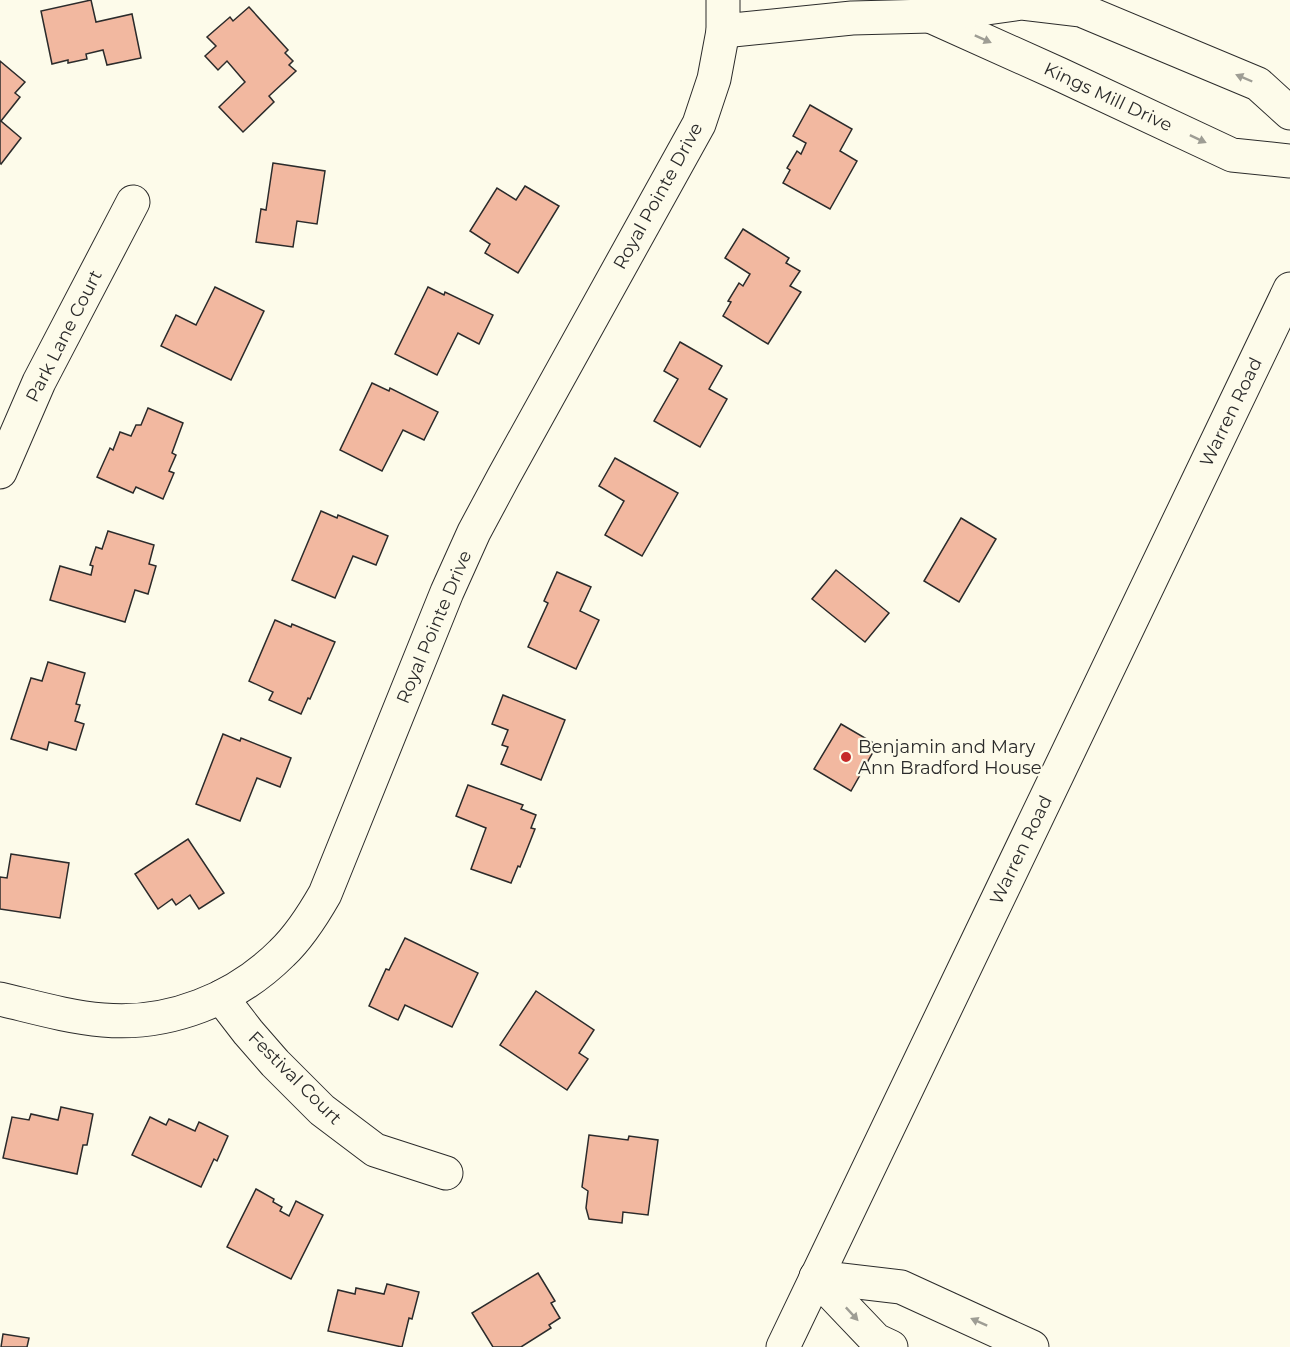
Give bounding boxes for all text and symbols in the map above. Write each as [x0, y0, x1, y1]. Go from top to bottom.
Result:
one-way arrow [975, 35, 992, 44]
street label: Kings Mill Drive [1040, 58, 1176, 136]
one-way arrow [1234, 73, 1252, 83]
street label: Royal Pointe Drive [609, 119, 708, 273]
one-way arrow [1190, 135, 1207, 144]
street label: Park Lane Court [21, 266, 107, 406]
street label: Warren Road [1195, 354, 1267, 470]
street label: Royal Pointe Drive [392, 547, 476, 707]
place label: Benjamin and Mary Ann Bradford House [858, 736, 1042, 779]
marker: Benjamin and Mary Ann Bradford House [839, 750, 853, 764]
street label: Warren Road [985, 792, 1057, 908]
street label: Festival Court [244, 1027, 346, 1129]
one-way arrow [845, 1307, 859, 1322]
one-way arrow [969, 1317, 987, 1327]

